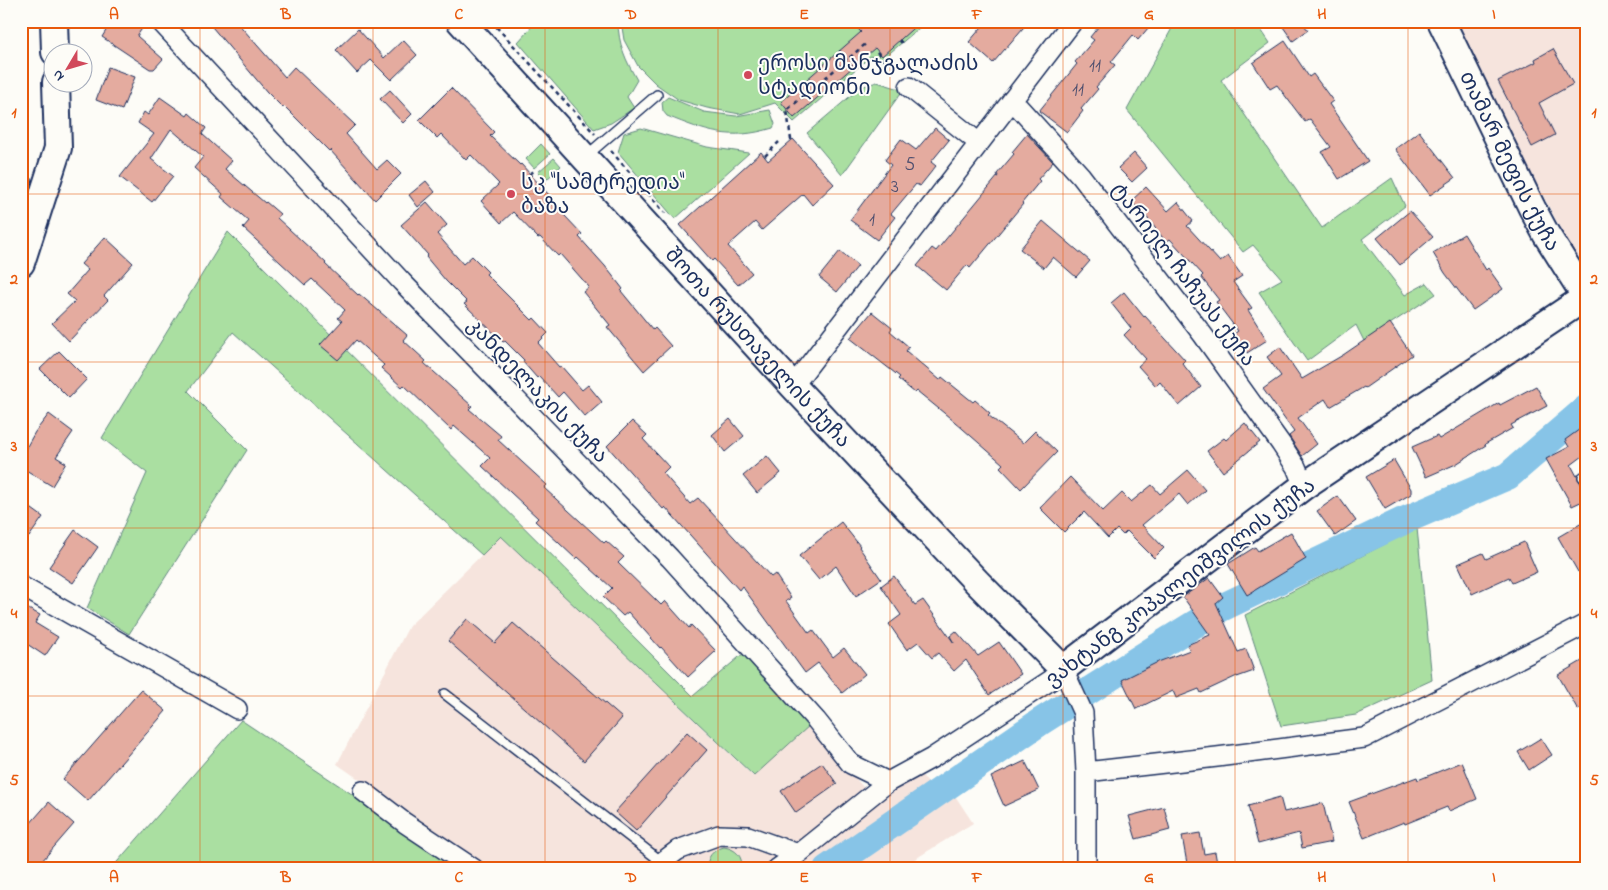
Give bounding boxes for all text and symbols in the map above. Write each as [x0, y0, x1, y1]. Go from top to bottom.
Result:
text: A [109, 3, 119, 27]
text: B [280, 3, 292, 27]
text: C [455, 3, 464, 27]
text: D [624, 3, 637, 27]
text: E [799, 3, 809, 27]
text: F [971, 3, 983, 27]
text: G [1144, 3, 1154, 27]
text: H [1317, 3, 1327, 27]
text: I [1492, 3, 1496, 27]
north arrow [42, 42, 92, 92]
place label: ეროსი მანჯგალაძის სტადიონი [758, 50, 978, 104]
house number: 11 [1089, 53, 1101, 80]
text: N [48, 65, 70, 85]
street label: თამარ მეფის ქუჩა [1451, 66, 1566, 258]
marker: ეროსი მანჯგალაძის სტადიონი [742, 69, 754, 81]
house number: 11 [1072, 77, 1084, 104]
text: 1 [11, 101, 17, 125]
text: 1 [1591, 101, 1597, 125]
house number: 5 [905, 152, 916, 179]
place label: სკ "სამტრედია" ბაზა [521, 169, 685, 223]
house number: 3 [891, 174, 899, 201]
street label: ტარიელ ჩაჩუას ქუჩა [1103, 177, 1262, 374]
marker: სკ "სამტრედია" ბაზა [505, 188, 517, 200]
house number: 1 [869, 207, 875, 234]
street label: შოთა რუსთაველის ქუჩა [657, 242, 857, 456]
text: 2 [9, 268, 18, 292]
text: 2 [1589, 268, 1598, 292]
street label: კანდელაკის ქუჩა [459, 312, 614, 471]
text: 3 [10, 435, 18, 459]
text: 3 [1590, 435, 1598, 459]
street label: ვახტანგ კოპალეიშვილის ქუჩა [1040, 472, 1323, 695]
text: 4 [10, 602, 18, 626]
text: 4 [1590, 602, 1598, 626]
text: 5 [9, 769, 19, 793]
text: 5 [1589, 769, 1599, 793]
text: A [109, 866, 119, 890]
text: B [280, 866, 292, 890]
text: C [455, 866, 464, 890]
text: D [624, 866, 637, 890]
text: E [799, 866, 809, 890]
text: F [971, 866, 983, 890]
text: G [1144, 866, 1154, 890]
text: H [1317, 866, 1327, 890]
text: I [1492, 866, 1496, 890]

